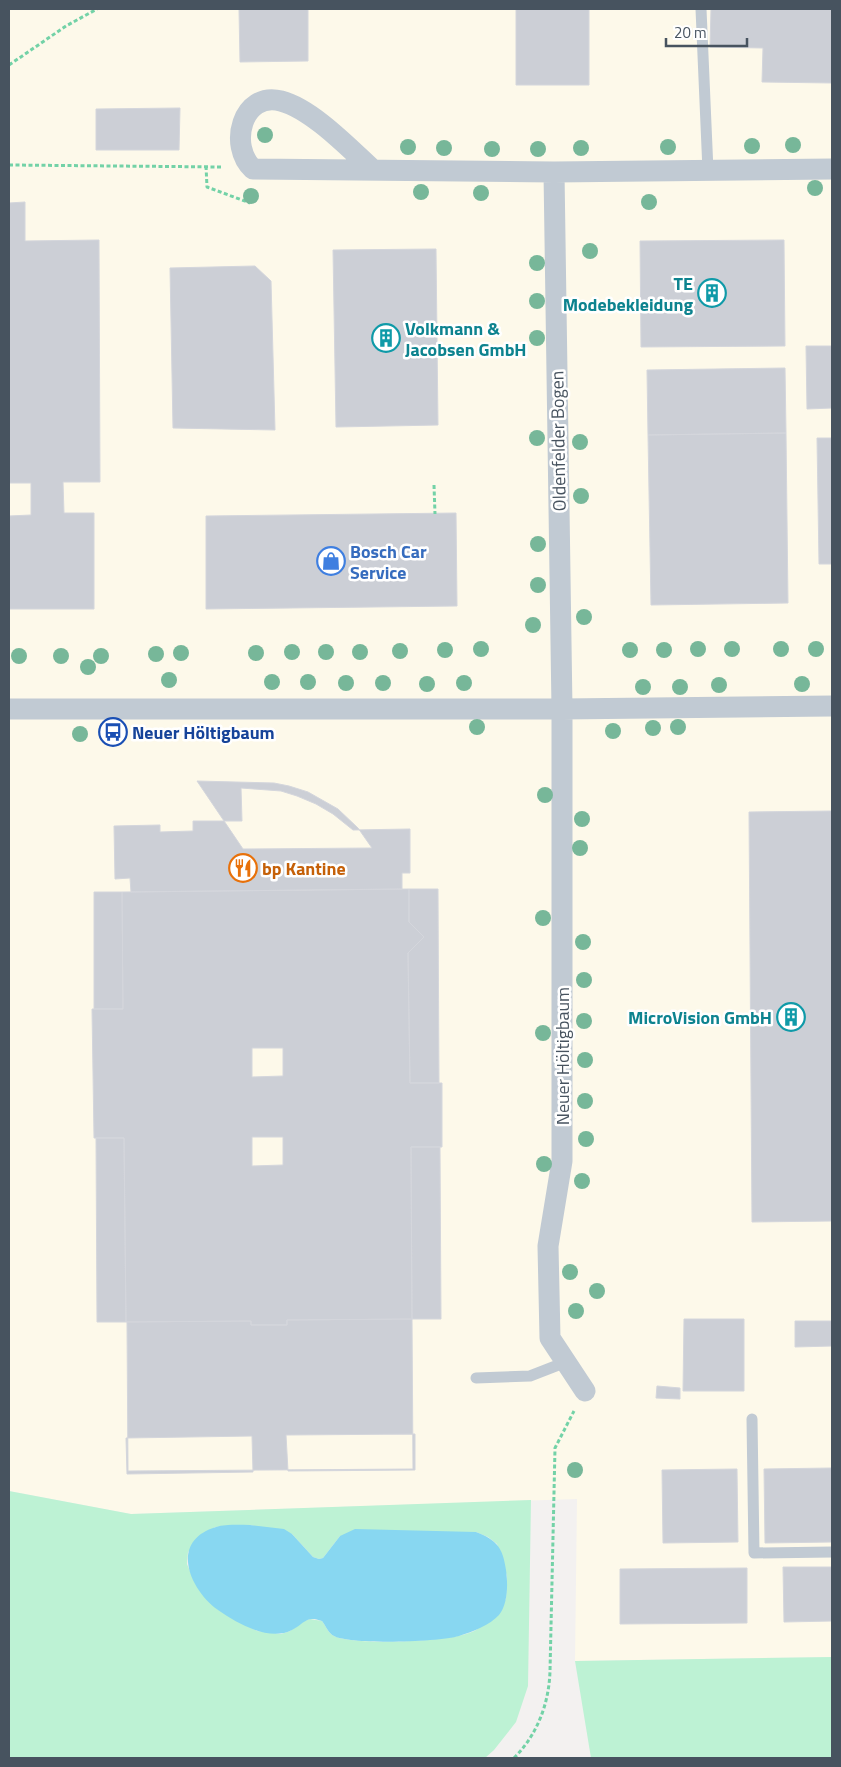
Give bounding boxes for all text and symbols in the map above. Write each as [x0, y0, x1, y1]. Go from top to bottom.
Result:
scale bar [666, 15, 747, 47]
text: 20 m [674, 21, 707, 44]
place label: TE Modebekleidung [563, 270, 693, 318]
building icon: TE Modebekleidung [697, 278, 727, 308]
place label: Volkmann & Jacobsen GmbH [405, 315, 527, 363]
building icon: Volkmann & Jacobsen GmbH [371, 323, 401, 353]
street label: Oldenfelder Bogen [543, 370, 573, 512]
place label: Bosch Car Service [350, 538, 427, 586]
shop icon: Bosch Car Service [316, 546, 346, 576]
bus stop icon: Neuer Höltigbaum [98, 717, 128, 747]
place label: Neuer Höltigbaum [132, 719, 275, 746]
restaurant icon: bp Kantine [228, 853, 258, 883]
place label: bp Kantine [262, 855, 346, 882]
street label: Neuer Höltigbaum [549, 987, 576, 1125]
building icon: MicroVision GmbH [776, 1002, 806, 1032]
place label: MicroVision GmbH [628, 1004, 772, 1031]

